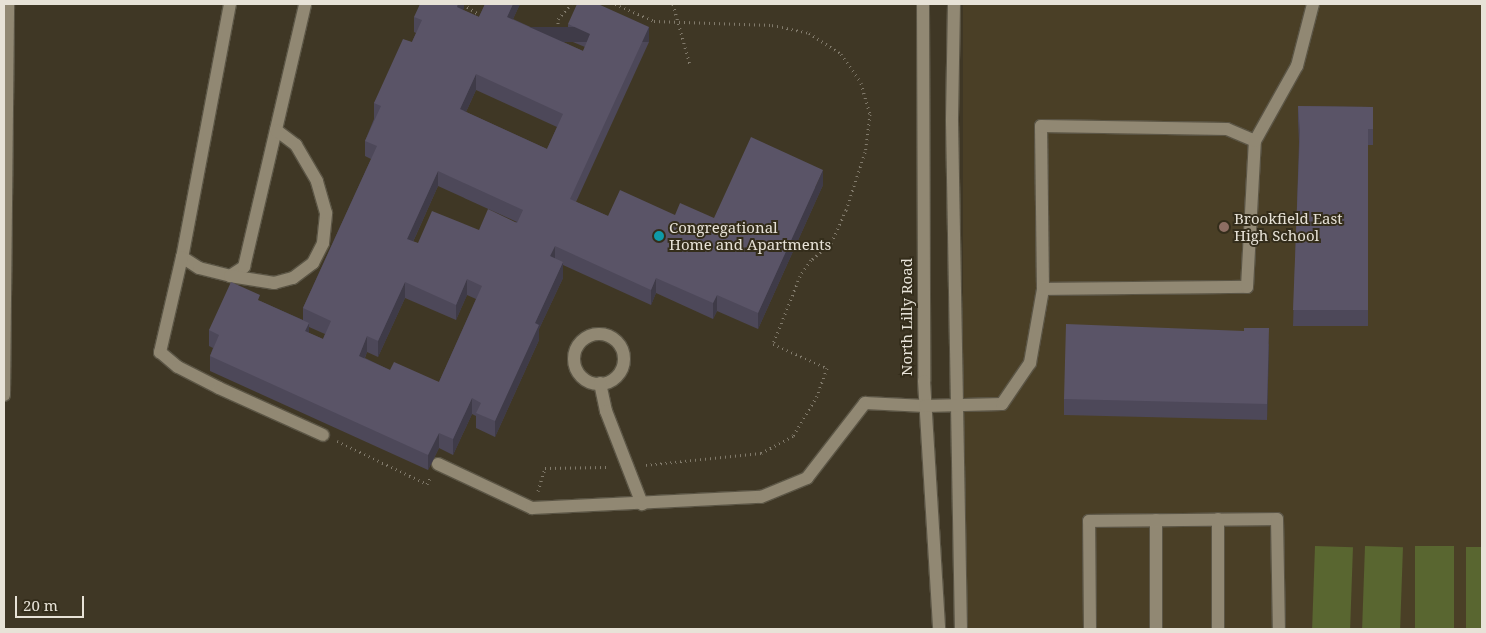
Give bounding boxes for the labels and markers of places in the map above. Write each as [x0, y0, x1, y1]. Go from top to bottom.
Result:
place label: Brookfield East High School [1234, 209, 1343, 244]
place label: Congregational Home and Apartments [669, 218, 831, 253]
marker: Brookfield East High School [1218, 221, 1230, 233]
marker: Congregational Home and Apartments [653, 230, 665, 242]

